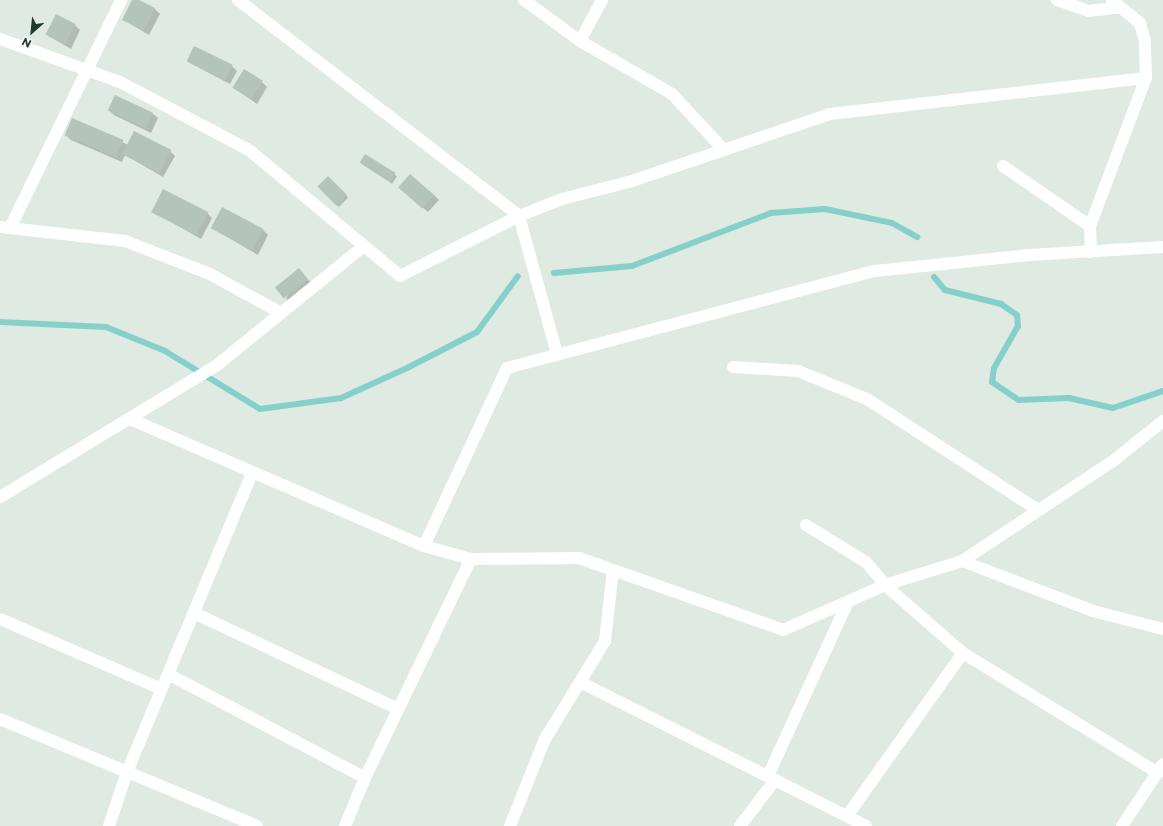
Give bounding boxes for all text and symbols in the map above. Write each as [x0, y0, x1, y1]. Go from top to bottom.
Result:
north arrow [12, 12, 52, 52]
text: N [19, 34, 34, 51]

